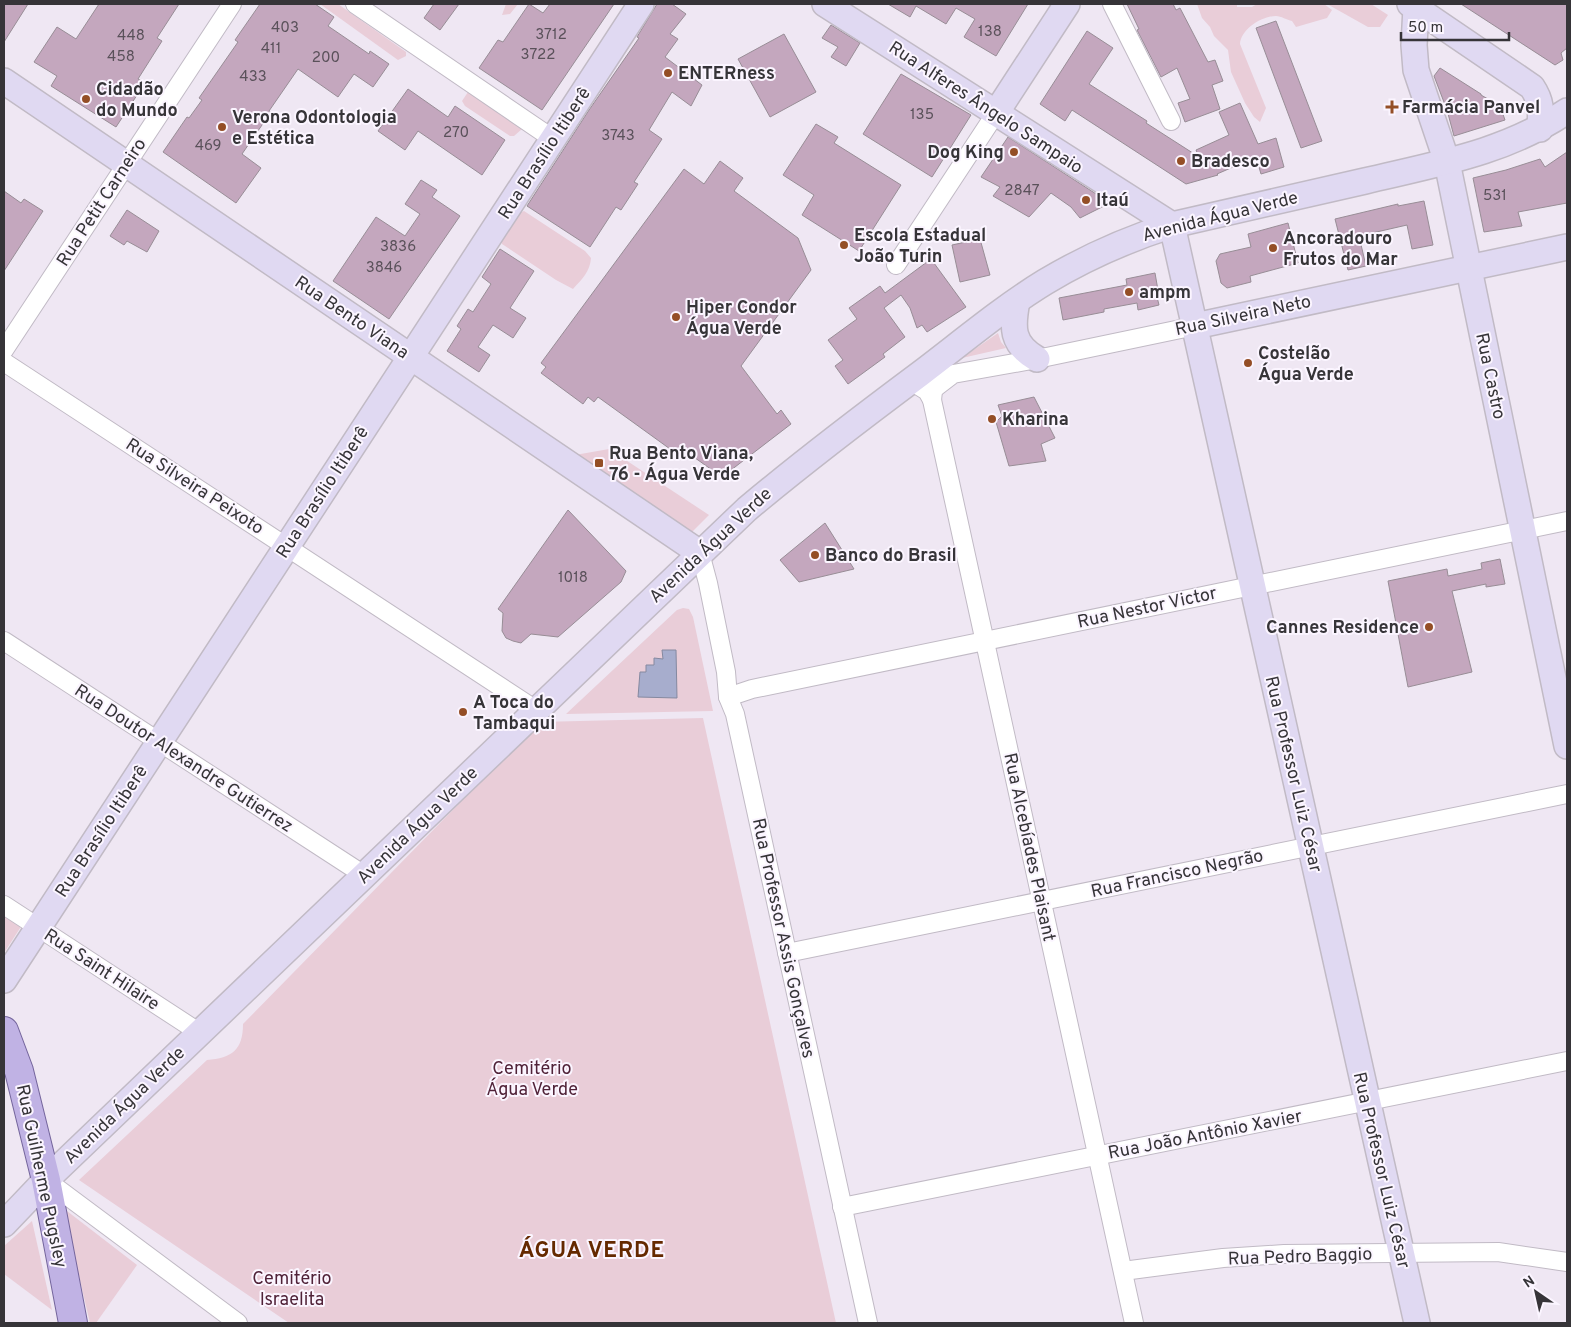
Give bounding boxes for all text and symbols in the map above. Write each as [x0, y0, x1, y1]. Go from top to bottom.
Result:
scale bar [1401, 10, 1508, 42]
house number: 403 [271, 19, 299, 38]
text: 50 m [1408, 19, 1443, 38]
house number: 138 [978, 23, 1002, 42]
house number: 3712 [535, 26, 567, 45]
house number: 448 [117, 27, 145, 46]
street label: Rua Alferes Ângelo Sampaio [884, 35, 1088, 180]
house number: 411 [261, 40, 281, 59]
house number: 3722 [521, 46, 555, 65]
house number: 458 [107, 48, 135, 67]
house number: 200 [312, 49, 340, 68]
place label: ENTERness [678, 63, 775, 86]
marker: ENTERness [662, 67, 674, 79]
house number: 433 [239, 68, 267, 87]
place label: Cidadão do Mundo [96, 79, 178, 123]
street label: Rua Brasílio Itiberê [494, 83, 597, 224]
marker: Cidadão do Mundo [80, 93, 92, 105]
place label: Farmácia Panvel [1402, 97, 1540, 120]
marker: Farmácia Panvel [1386, 101, 1398, 113]
house number: 135 [910, 106, 934, 125]
place label: Verona Odontologia e Estética [232, 107, 397, 151]
marker: Verona Odontologia e Estética [216, 121, 228, 133]
house number: 270 [443, 124, 469, 143]
house number: 3743 [601, 127, 635, 146]
street label: Rua Petit Carneiro [52, 134, 152, 271]
house number: 469 [195, 137, 221, 156]
place label: Dog King [927, 142, 1004, 165]
marker: Dog King [1008, 146, 1020, 158]
place label: Bradesco [1191, 151, 1270, 174]
marker: Bradesco [1175, 155, 1187, 167]
house number: 2847 [1004, 182, 1040, 201]
street label: Avenida Água Verde [1140, 185, 1301, 248]
house number: 531 [1483, 187, 1507, 206]
place label: Itaú [1096, 190, 1129, 213]
marker: Itaú [1080, 194, 1092, 206]
place label: Escola Estadual João Turin [854, 225, 986, 269]
place label: Ancoradouro Frutos do Mar [1283, 228, 1398, 272]
house number: 3836 [380, 238, 416, 257]
marker: Escola Estadual João Turin [838, 239, 850, 251]
marker: Ancoradouro Frutos do Mar [1267, 242, 1279, 254]
house number: 3846 [366, 259, 402, 278]
street label: Rua Bento Viana [289, 271, 413, 365]
place label: ampm [1139, 282, 1191, 305]
marker: ampm [1123, 286, 1135, 298]
street label: Rua Silveira Neto [1173, 291, 1313, 342]
place label: Hiper Condor Água Verde [686, 297, 797, 341]
marker: Hiper Condor Água Verde [670, 311, 682, 323]
street label: Rua Castro [1469, 331, 1510, 422]
place label: Costelão Água Verde [1258, 343, 1354, 387]
marker: Costelão Água Verde [1242, 357, 1254, 369]
place label: Kharina [1002, 409, 1069, 432]
marker: Kharina [986, 413, 998, 425]
street label: Rua Brasílio Itiberê [272, 422, 375, 563]
street label: Rua Silveira Peixoto [121, 434, 268, 541]
place label: Rua Bento Viana, 76 - Água Verde [609, 443, 753, 487]
marker: Rua Bento Viana, 76 - Água Verde [593, 457, 605, 469]
street label: Avenida Água Verde [643, 482, 777, 609]
place label: Banco do Brasil [825, 545, 957, 568]
marker: Banco do Brasil [809, 549, 821, 561]
house number: 1018 [558, 569, 588, 588]
street label: Rua Nestor Victor [1075, 582, 1219, 634]
place label: Cannes Residence [1266, 617, 1419, 640]
marker: Cannes Residence [1423, 621, 1435, 633]
street label: Rua Professor Luiz César [1259, 674, 1326, 875]
street label: Rua Doutor Alexandre Gutierrez [70, 680, 297, 839]
place label: A Toca do Tambaqui [473, 692, 555, 736]
marker: A Toca do Tambaqui [457, 706, 469, 718]
street label: Rua Alcebíades Plaisant [997, 751, 1060, 944]
street label: Rua Brasílio Itiberê [51, 761, 154, 902]
street label: Avenida Água Verde [351, 761, 483, 890]
street label: Rua Professor Assis Gonçalves [746, 816, 819, 1060]
street label: Rua Francisco Negrão [1089, 845, 1266, 904]
street label: Rua Saint Hilaire [39, 924, 163, 1016]
street label: Avenida Água Verde [58, 1041, 190, 1170]
park label: Cemitério Água Verde [486, 1058, 578, 1102]
street label: Rua Professor Luiz César [1347, 1070, 1414, 1271]
street label: Rua Guilherme Pugsley [10, 1082, 71, 1270]
street label: Rua João Antônio Xavier [1106, 1105, 1304, 1166]
district label: ÁGUA VERDE [519, 1236, 665, 1265]
street label: Rua Pedro Baggio [1227, 1243, 1373, 1272]
north arrow [1511, 1267, 1561, 1317]
park label: Cemitério Israelita [252, 1268, 332, 1312]
text: N [1521, 1273, 1538, 1292]

